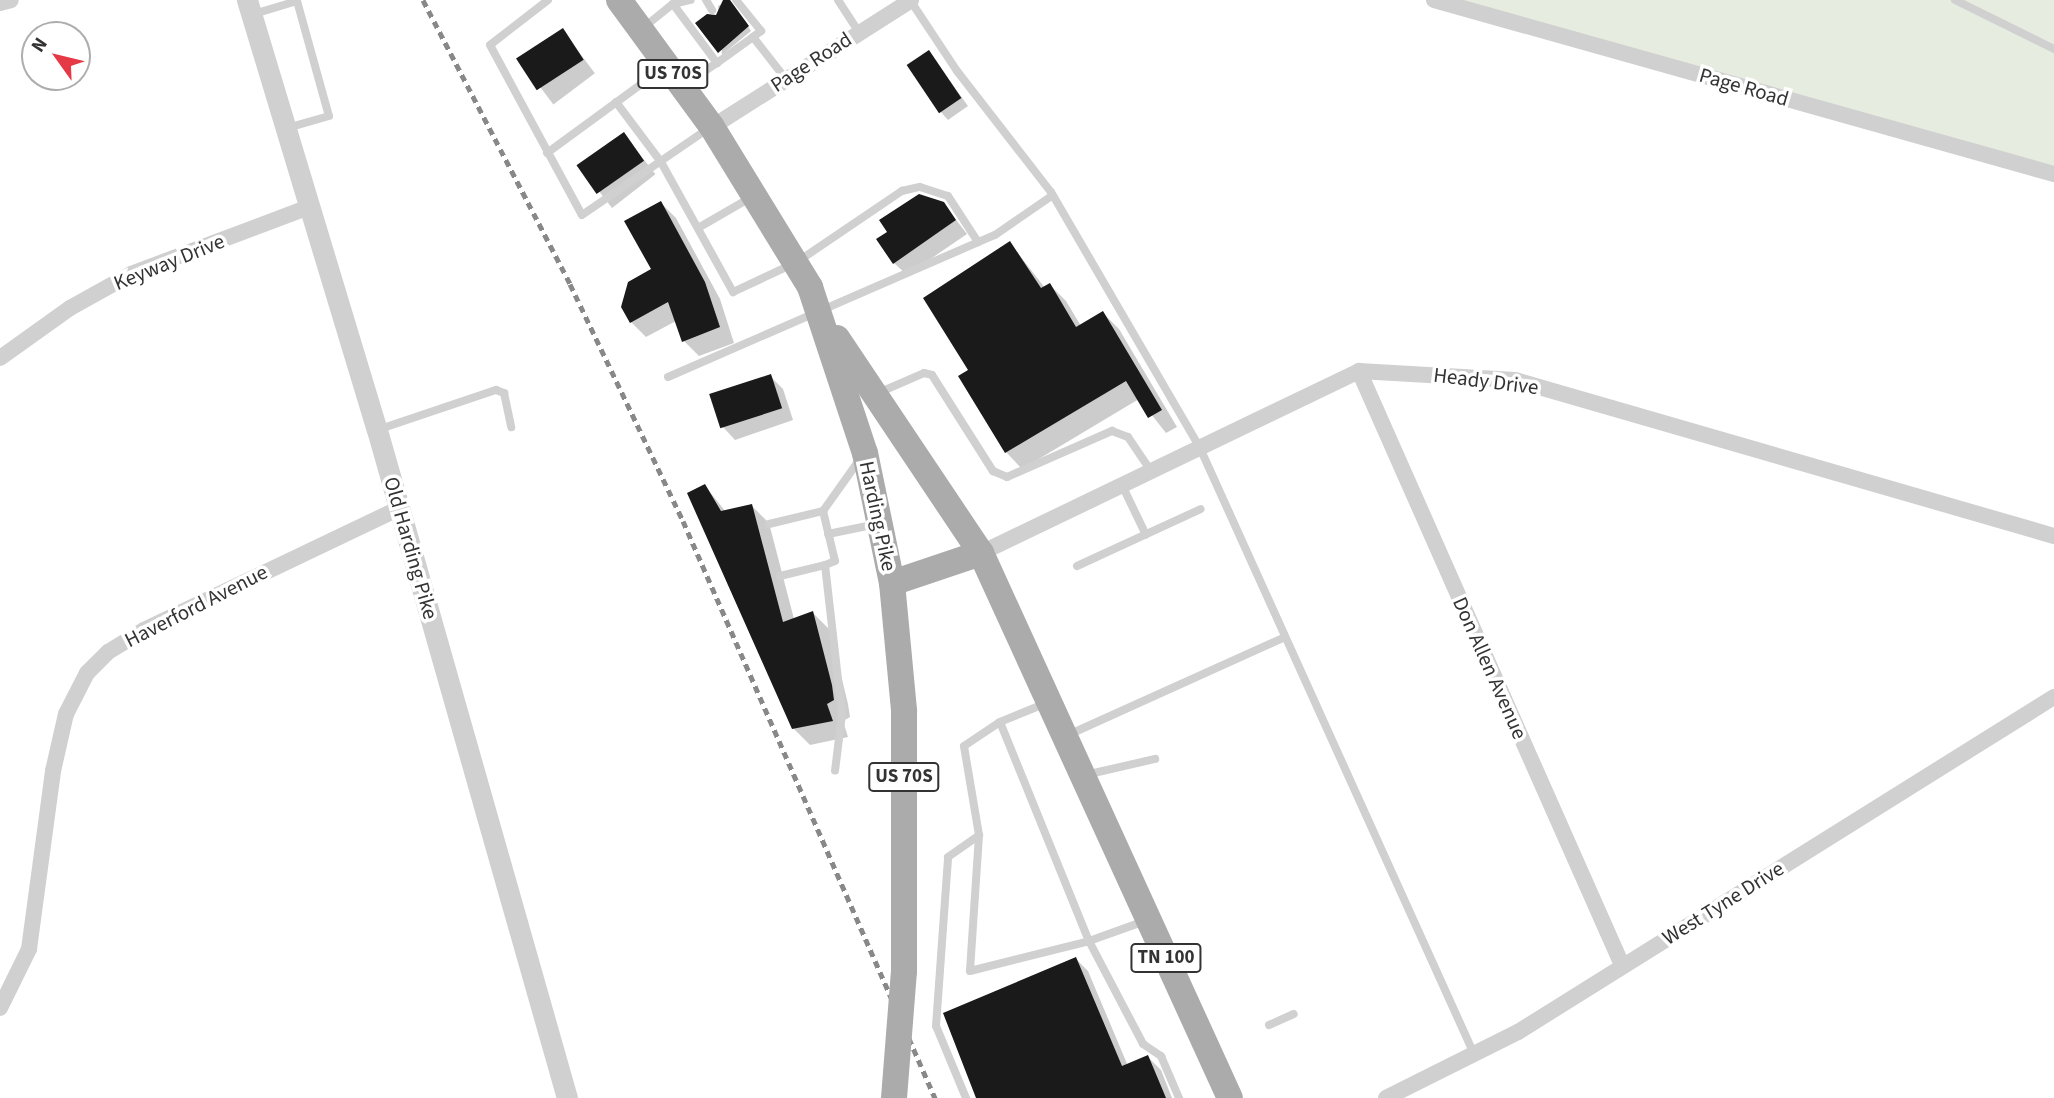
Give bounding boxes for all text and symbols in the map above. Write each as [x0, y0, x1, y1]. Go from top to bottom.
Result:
north arrow [21, 21, 91, 91]
street label: Page Road [766, 26, 856, 98]
text: N [25, 32, 55, 58]
road number: US 70S [636, 58, 710, 90]
street label: Page Road [1697, 62, 1791, 112]
street label: Keyway Drive [110, 228, 228, 296]
street label: Heady Drive [1432, 362, 1540, 400]
street label: Harding Pike [854, 459, 902, 573]
street label: Old Harding Pike [379, 474, 443, 622]
street label: Haverford Avenue [120, 559, 272, 653]
street label: Don Allen Avenue [1447, 593, 1533, 743]
road number: US 70S [867, 762, 941, 792]
street label: West Tyne Drive [1658, 856, 1788, 950]
road number: TN 100 [1129, 942, 1203, 974]

